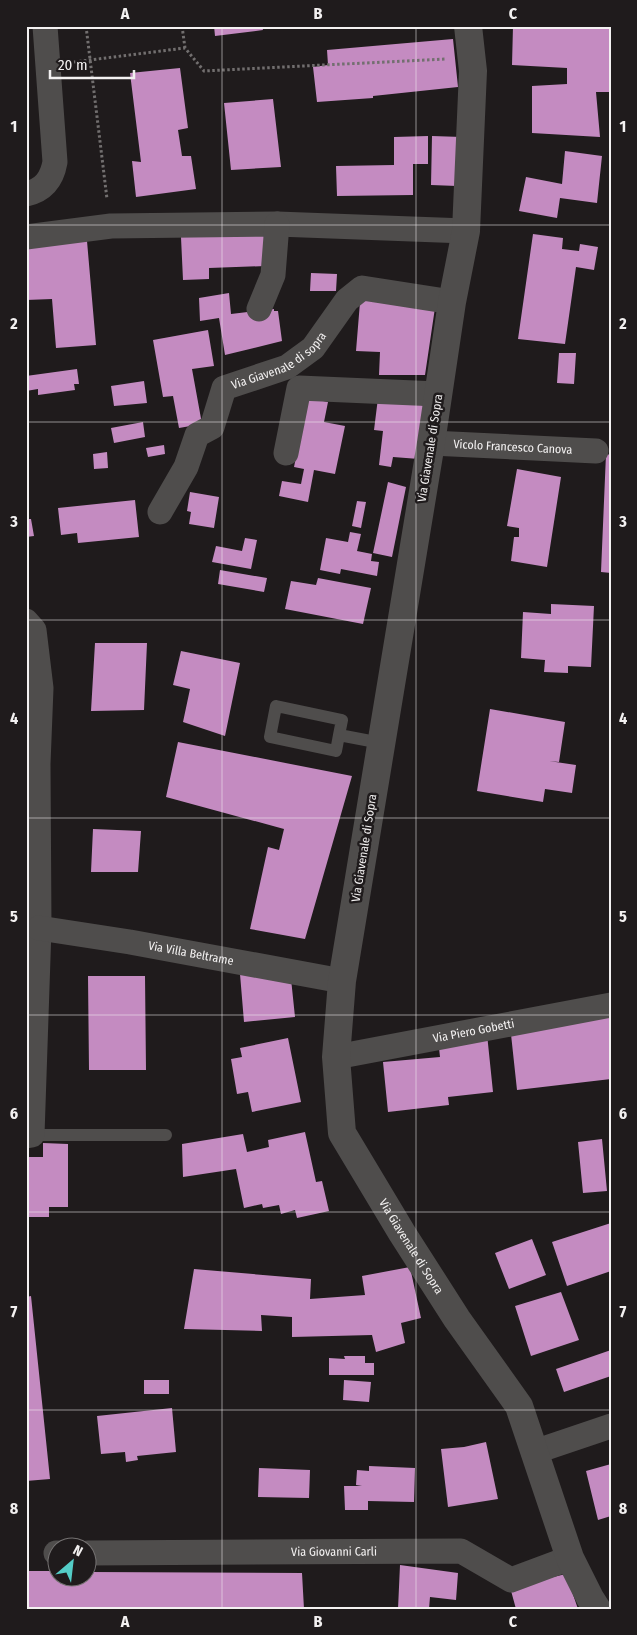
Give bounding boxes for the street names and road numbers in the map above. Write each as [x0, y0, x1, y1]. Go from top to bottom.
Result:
street label: Via Giavenale di sopra [229, 329, 329, 392]
street label: Via Giavenale di Sopra [415, 393, 445, 503]
street label: Vicolo Francesco Canova [453, 437, 573, 457]
street label: Via Giavenale di Sopra [349, 793, 379, 903]
street label: Via Villa Beltrame [147, 938, 235, 968]
street label: Via Piero Gobetti [432, 1016, 515, 1046]
street label: Via Giavenale di Sopra [376, 1196, 446, 1297]
street label: Via Giovanni Carli [291, 1544, 377, 1559]

